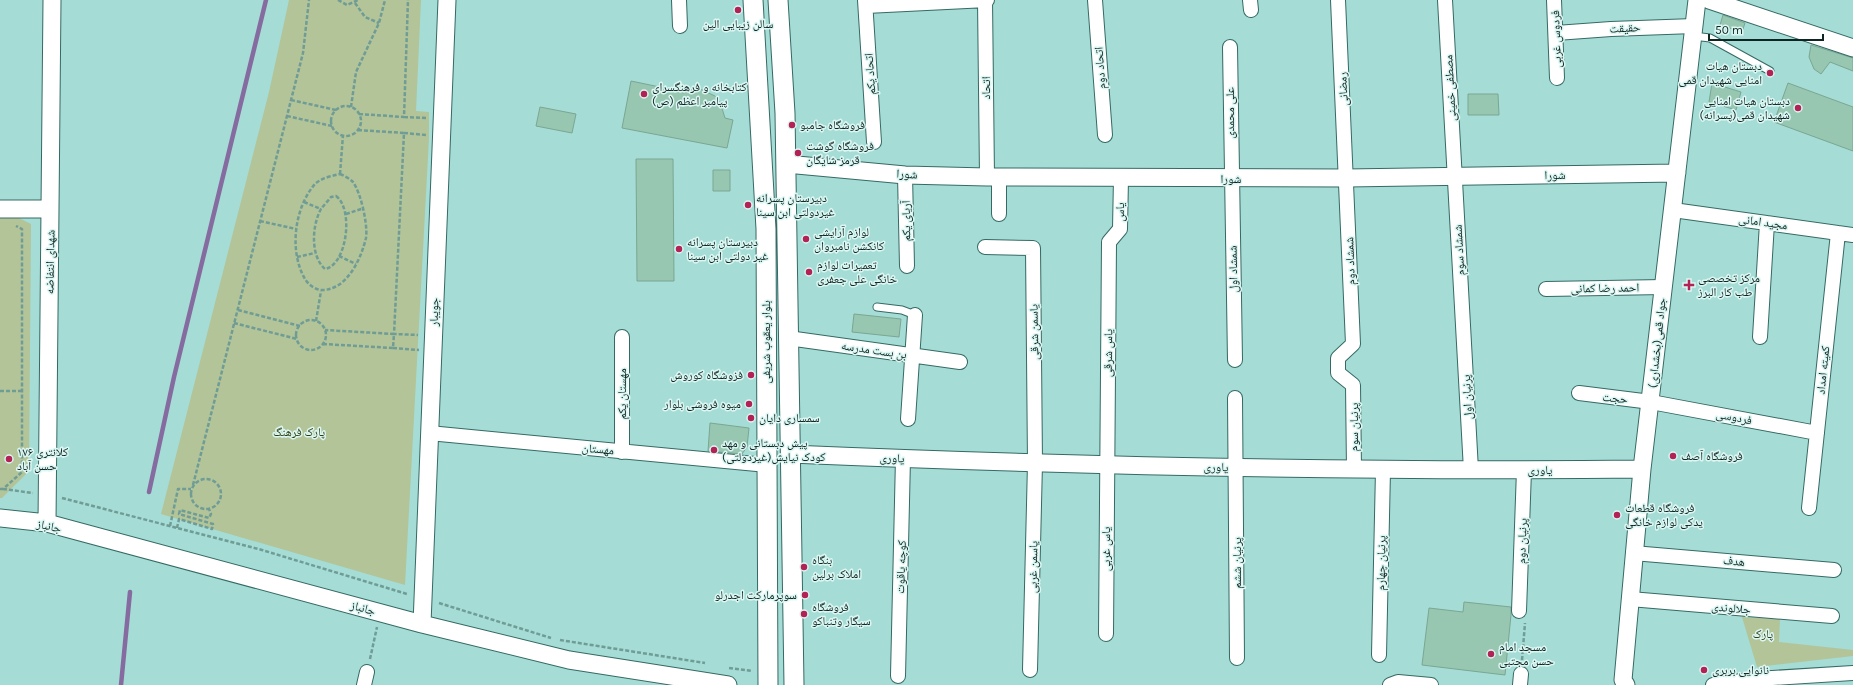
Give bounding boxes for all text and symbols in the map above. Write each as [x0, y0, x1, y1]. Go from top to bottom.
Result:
marker: سالن زیبایی الین [733, 5, 743, 15]
street label: فردوس غربی [1548, 10, 1564, 68]
scale bar [1709, 16, 1823, 42]
place label: سالن زیبایی الین [703, 17, 773, 31]
street label: حقیقت [1609, 20, 1641, 36]
text: 50 m [1715, 23, 1743, 37]
street label: اتحاد دوم [1092, 46, 1109, 90]
street label: اتحاد یکم [862, 52, 879, 95]
street label: مصطفی خمینی [1441, 54, 1459, 122]
place label: دبستان هیات امنایی شهیدان قمی [1678, 59, 1762, 87]
marker: دبستان هیات امنایی شهیدان قمی [1765, 68, 1775, 78]
street label: رمضانی [1335, 71, 1351, 106]
street label: اتحاد [979, 76, 993, 99]
place label: کتابخانه و فرهنگسرای پیامبر اعظم (ص) [652, 80, 747, 109]
street label: علی محمدی [1223, 87, 1237, 139]
marker: کتابخانه و فرهنگسرای پیامبر اعظم (ص) [639, 89, 649, 99]
place label: دبستان هیات امنایی شهیدان قمی(پسرانه) [1700, 94, 1790, 122]
marker: دبستان هیات امنایی شهیدان قمی(پسرانه) [1793, 103, 1803, 113]
place label: فروشگاه جامبو [800, 118, 865, 132]
marker: فروشگاه جامبو [787, 120, 797, 130]
place label: فروشگاه گوشت قرمز شایگان [806, 139, 874, 167]
marker: فروشگاه گوشت قرمز شایگان [793, 148, 803, 158]
street label: شورا [896, 166, 918, 182]
street label: شورا [1544, 168, 1566, 182]
street label: شورا [1220, 172, 1242, 186]
place label: دبیرستان پسرانه غیردولتی ابن سینا [756, 191, 835, 219]
street label: آریای یکم [899, 199, 914, 242]
marker: دبیرستان پسرانه غیردولتی ابن سینا [743, 200, 753, 210]
street label: یاس [1113, 202, 1127, 222]
street label: مجید امانی [1738, 212, 1788, 233]
street label: شمشاد سوم [1451, 224, 1468, 276]
place label: لوازم آرایشی کانکشن نامبروان [814, 225, 884, 253]
street label: شهدای انتفاضه [42, 230, 58, 294]
marker: لوازم آرایشی کانکشن نامبروان [801, 234, 811, 244]
place label: دبیرستان پسرانه غیر دولتی ابن سینا [687, 235, 768, 263]
street label: شمشاد دوم [1342, 237, 1359, 285]
marker: دبیرستان پسرانه غیر دولتی ابن سینا [674, 244, 684, 254]
street label: شمشاد اول [1226, 245, 1240, 293]
place label: تعمیرات لوازم خانگی علی جعفری [817, 258, 898, 286]
marker: تعمیرات لوازم خانگی علی جعفری [804, 267, 814, 277]
place label: مرکز تخصصی طب کار البرز [1697, 271, 1760, 299]
marker: مرکز تخصصی طب کار البرز [1683, 279, 1695, 291]
street label: احمد رضا کمانی [1571, 280, 1639, 296]
street label: جویبار [426, 297, 442, 328]
street label: جواد قمی(بخشداری) [1645, 297, 1669, 389]
street label: بلوار یعقوب شریفی [759, 300, 773, 384]
street label: یاسمن شرقی [1027, 304, 1042, 360]
street label: یاس شرقی [1101, 329, 1116, 377]
street label: بن بست مدرسه [840, 338, 908, 362]
street label: کمیته امداد [1813, 345, 1833, 395]
street label: مهستان یکم [615, 368, 630, 420]
place label: فزوشگاه کوروش [670, 368, 743, 382]
marker: فزوشگاه کوروش [746, 370, 756, 380]
street label: پرنیان اول [1459, 374, 1475, 420]
street label: حجت [1602, 390, 1629, 406]
place label: میوه فروشی بلوار [663, 397, 741, 411]
marker: میوه فروشی بلوار [744, 399, 754, 409]
street label: پرنیان سوم [1347, 402, 1362, 451]
street label: فردوسی [1715, 407, 1753, 427]
place label: سمساری دایان [759, 411, 820, 425]
marker: سمساری دایان [746, 413, 756, 423]
park label: پارک فرهنگ [273, 425, 326, 439]
place label: پیش دبستانی و مهد کودک نیایش(غیردولتی) [722, 436, 826, 464]
street label: مهستان [581, 441, 615, 457]
place label: کلانتری ۱۷۶ حسن آباد [17, 445, 68, 473]
marker: پیش دبستانی و مهد کودک نیایش(غیردولتی) [709, 445, 719, 455]
place label: فروشگاه آصف [1681, 449, 1743, 463]
street label: یاوری [879, 451, 905, 466]
marker: فروشگاه آصف [1668, 451, 1678, 461]
marker: کلانتری ۱۷۶ حسن آباد [4, 454, 14, 464]
street label: یاوری [1203, 460, 1229, 474]
street label: یاوری [1528, 463, 1553, 477]
place label: فروشگاه قطعات یدکی لوازم خانگی [1625, 501, 1703, 530]
marker: فروشگاه قطعات یدکی لوازم خانگی [1612, 510, 1622, 520]
street label: جانباز [34, 516, 63, 536]
street label: پرنیان دوم [1514, 517, 1531, 564]
street label: یاس غربی [1099, 526, 1113, 571]
street label: پرنیان چهارم [1374, 535, 1389, 591]
street label: پرنیان ششم [1230, 537, 1245, 589]
street label: کوچه یاقوت [893, 540, 909, 594]
street label: یاسمن غربی [1026, 540, 1041, 593]
place label: بنگاه املاک برلین [812, 553, 861, 581]
street label: هدف [1722, 553, 1746, 569]
marker: بنگاه املاک برلین [799, 562, 809, 572]
place label: سوپرمارکت اجدرلو [715, 588, 797, 602]
marker: سوپرمارکت اجدرلو [800, 590, 810, 600]
street label: جانباز [348, 598, 377, 618]
street label: جلالوندی [1711, 599, 1752, 617]
place label: فروشگاه سیگار وتنباکو [812, 600, 871, 628]
marker: فروشگاه سیگار وتنباکو [799, 609, 809, 619]
park label: پارک [1753, 627, 1774, 641]
place label: مسجد امام حسن مجتبی [1499, 640, 1554, 668]
marker: مسجد امام حسن مجتبی [1486, 649, 1496, 659]
place label: نانوایی بربری [1712, 663, 1769, 677]
marker: نانوایی بربری [1699, 665, 1709, 675]

